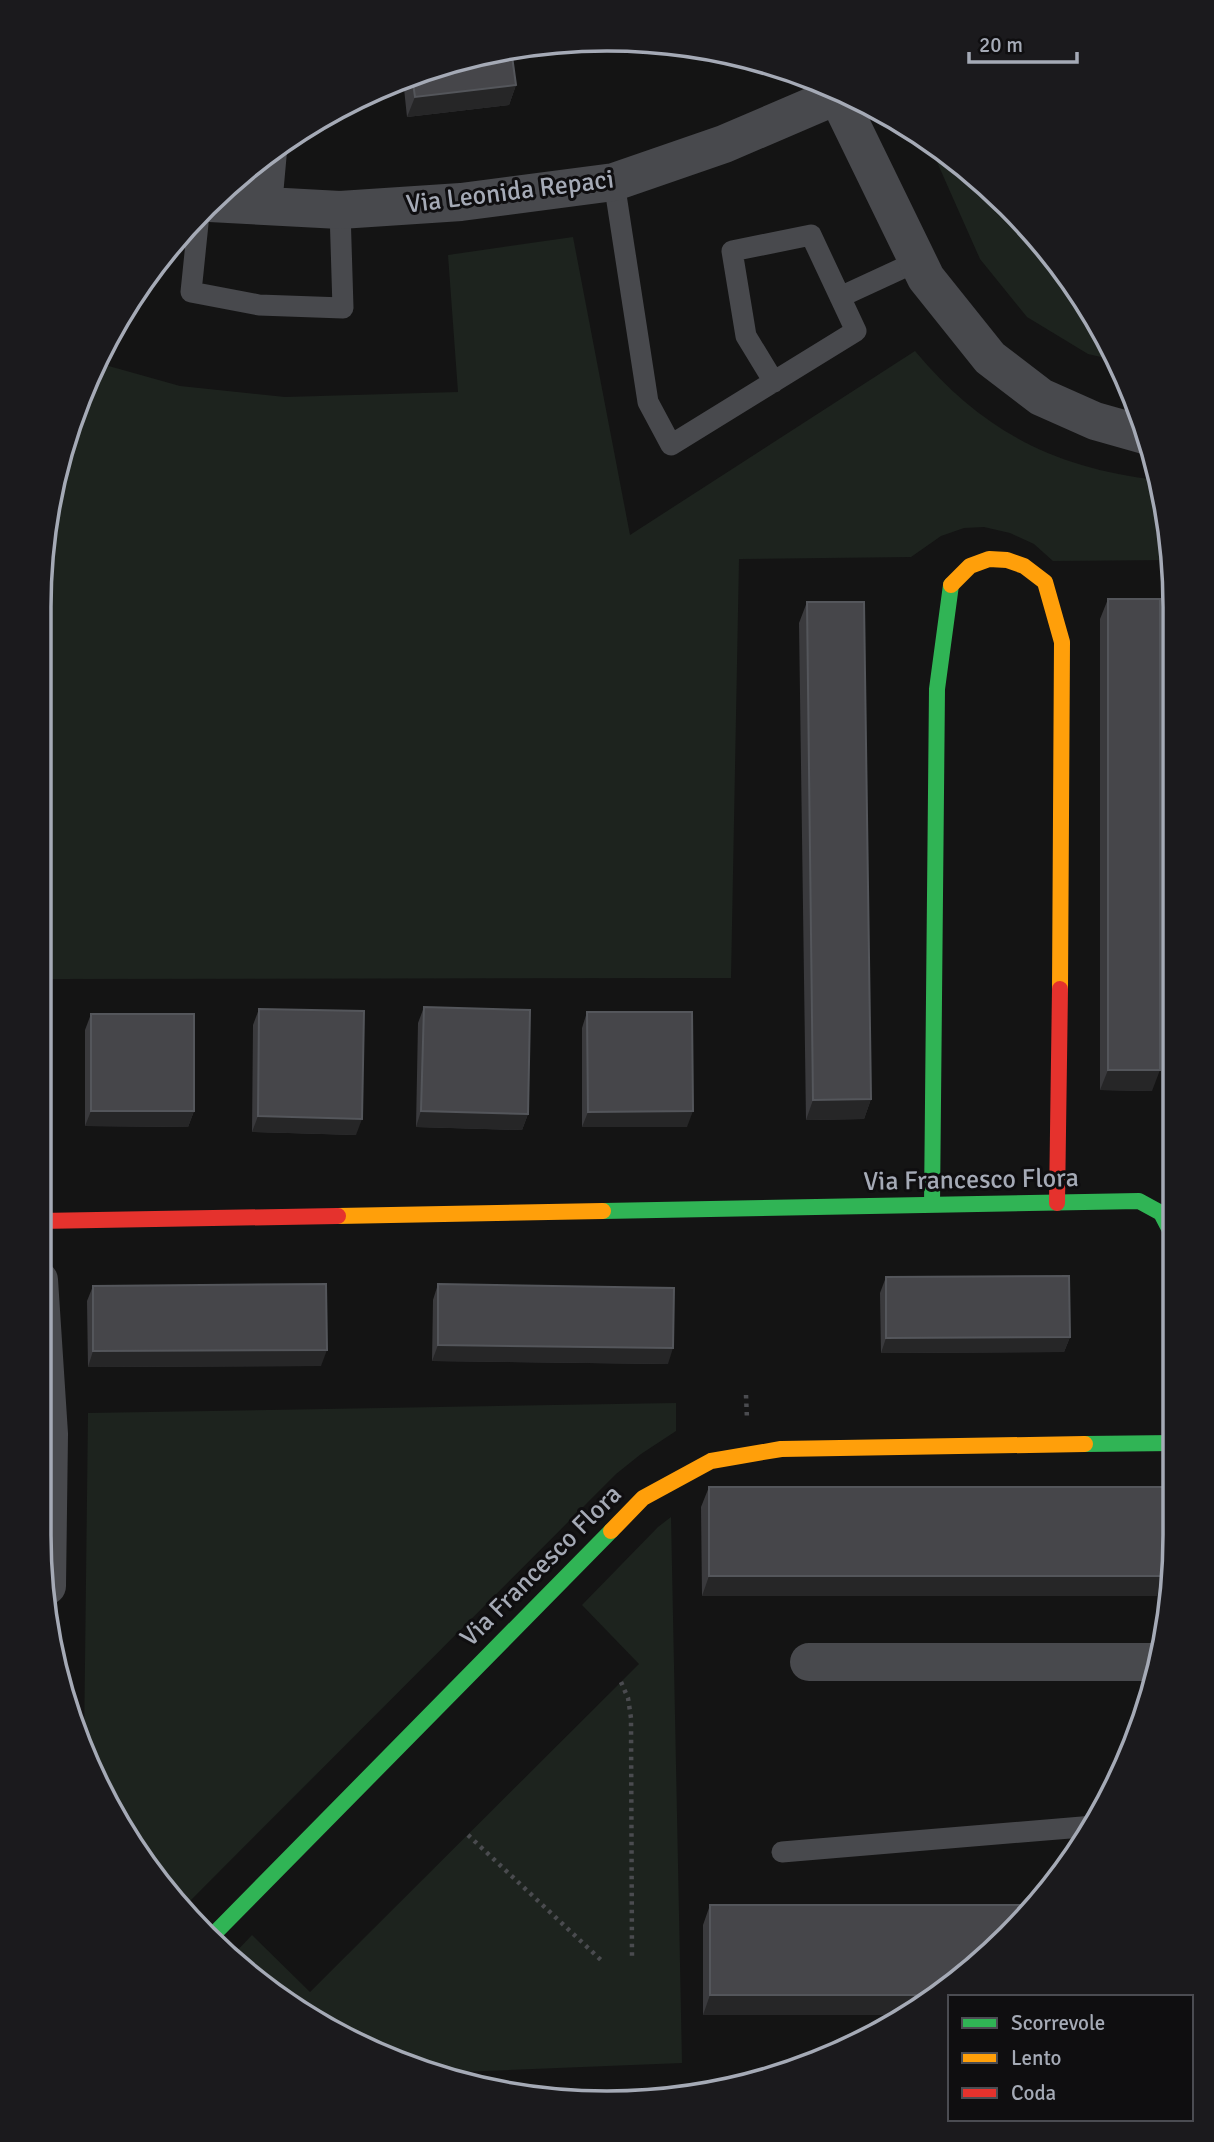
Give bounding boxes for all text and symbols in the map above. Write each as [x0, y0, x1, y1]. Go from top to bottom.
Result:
scale bar [969, 21, 1078, 65]
text: 20 m [979, 32, 1023, 58]
street label: Via Leonida Repaci [404, 163, 616, 221]
street label: Via Francesco Flora [863, 1162, 1079, 1198]
street label: Via Francesco Flora [454, 1479, 628, 1653]
legend [948, 1995, 1193, 2121]
text: Scorrevole [1011, 2010, 1105, 2036]
text: Lento [1011, 2045, 1061, 2071]
text: Coda [1011, 2080, 1056, 2106]

